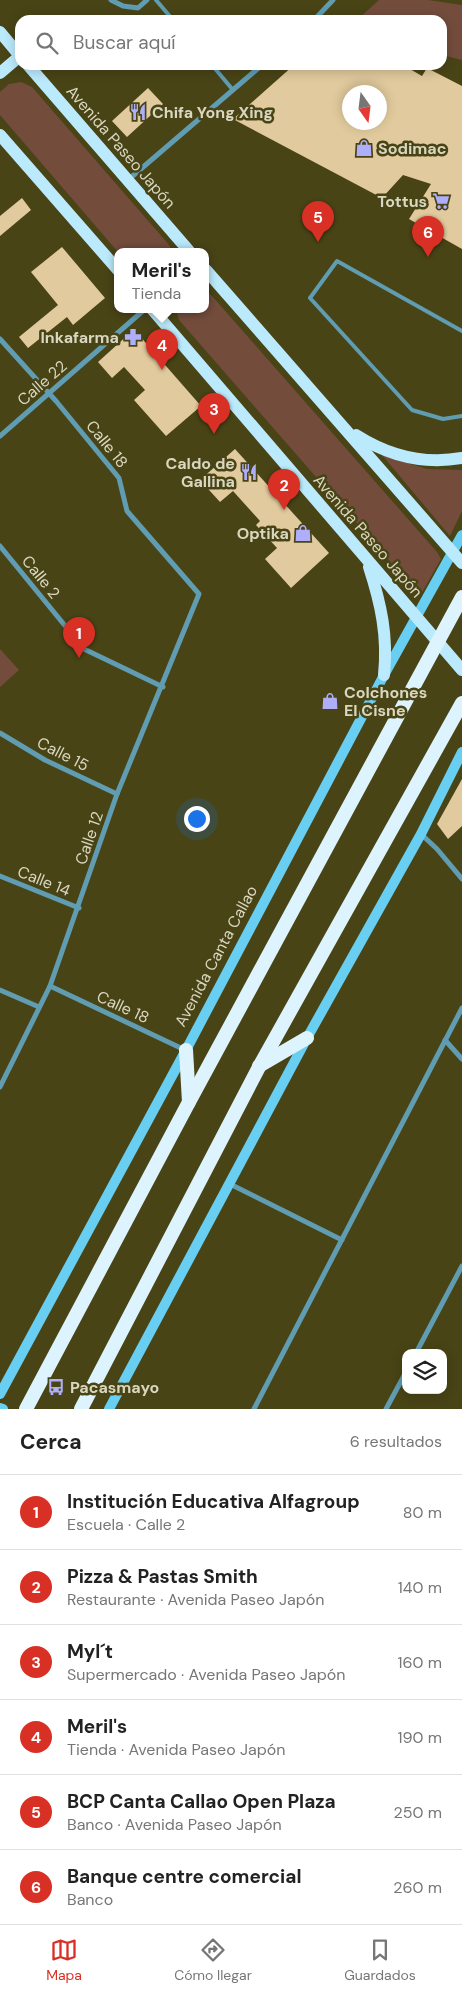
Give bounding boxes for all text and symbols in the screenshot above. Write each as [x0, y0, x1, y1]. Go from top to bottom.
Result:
search box [15, 15, 447, 70]
icon: search [33, 29, 61, 57]
text: Buscar aquí [73, 30, 176, 55]
street label: Avenida Paseo Japón [62, 81, 180, 213]
north arrow [342, 85, 387, 130]
restaurant icon: Chifa Yong Xing [128, 102, 148, 122]
place label: Chifa Yong Xing [152, 102, 273, 123]
shop icon: Sodimac [354, 138, 374, 158]
place label: Sodimac [378, 138, 446, 159]
place label: Tottus [377, 191, 427, 212]
supermarket icon: Tottus [431, 191, 451, 211]
pin: 5 [302, 201, 334, 242]
pin: 6 [412, 216, 444, 257]
popup [114, 248, 209, 313]
text: Meril's [131, 258, 192, 283]
text: Tienda [131, 283, 181, 304]
place label: Inkafarma [40, 327, 119, 348]
pharmacy icon: Inkafarma [123, 327, 143, 347]
pin: 4 [146, 329, 178, 370]
street label: Calle 22 [13, 356, 71, 410]
pin: 3 [198, 393, 230, 434]
street label: Calle 18 [81, 416, 133, 472]
place label: Caldo de Gallina [165, 453, 235, 492]
restaurant icon: Caldo de Gallina [239, 462, 259, 482]
pin: 2 [268, 469, 300, 510]
street label: Avenida Paseo Japón [309, 470, 427, 602]
place label: Optika [237, 523, 289, 544]
shop icon: Optika [293, 523, 313, 543]
street label: Calle 2 [17, 551, 65, 603]
pin: 1 [63, 617, 95, 658]
place label: Colchones El Cisne [344, 682, 427, 721]
shop icon: Colchones El Cisne [320, 691, 340, 711]
street label: Calle 15 [34, 732, 92, 776]
your location [184, 806, 210, 832]
street label: Calle 12 [70, 809, 108, 867]
street label: Calle 14 [14, 861, 74, 901]
street label: Avenida Canta Callao [170, 882, 262, 1030]
street label: Calle 18 [93, 986, 153, 1028]
map controls [402, 1349, 447, 1394]
button: layers [402, 1349, 447, 1394]
bus stop icon: Pacasmayo [46, 1377, 66, 1397]
place label: Pacasmayo [70, 1377, 159, 1398]
text: Cerca [20, 1428, 82, 1456]
text: 6 resultados [350, 1431, 442, 1452]
text: Institución Educativa Alfagroup [67, 1489, 360, 1514]
text: 1 [33, 1502, 39, 1523]
text: 80 m [403, 1502, 442, 1523]
text: Escuela · Calle 2 [67, 1514, 185, 1535]
text: Pizza & Pastas Smith [67, 1564, 258, 1589]
text: 2 [31, 1577, 41, 1598]
text: 140 m [398, 1577, 442, 1598]
text: Restaurante · Avenida Paseo Japón [67, 1589, 324, 1610]
text: Myl´t [67, 1639, 113, 1664]
text: 3 [31, 1652, 41, 1673]
text: 160 m [398, 1652, 442, 1673]
text: Supermercado · Avenida Paseo Japón [67, 1664, 345, 1685]
text: Meril's [67, 1714, 127, 1739]
text: 4 [31, 1727, 41, 1748]
text: 190 m [398, 1727, 442, 1748]
text: Tienda · Avenida Paseo Japón [67, 1739, 285, 1760]
text: BCP Canta Callao Open Plaza [67, 1789, 336, 1814]
text: 5 [31, 1802, 41, 1823]
text: 250 m [394, 1802, 442, 1823]
text: Banco · Avenida Paseo Japón [67, 1814, 282, 1835]
text: Banque centre comercial [67, 1864, 302, 1889]
text: 6 [31, 1877, 41, 1898]
text: 260 m [393, 1877, 442, 1898]
text: Banco [67, 1889, 113, 1910]
tab: Mapa [46, 1936, 82, 1984]
tab: Cómo llegar [174, 1936, 252, 1984]
tab: Guardados [344, 1936, 416, 1984]

